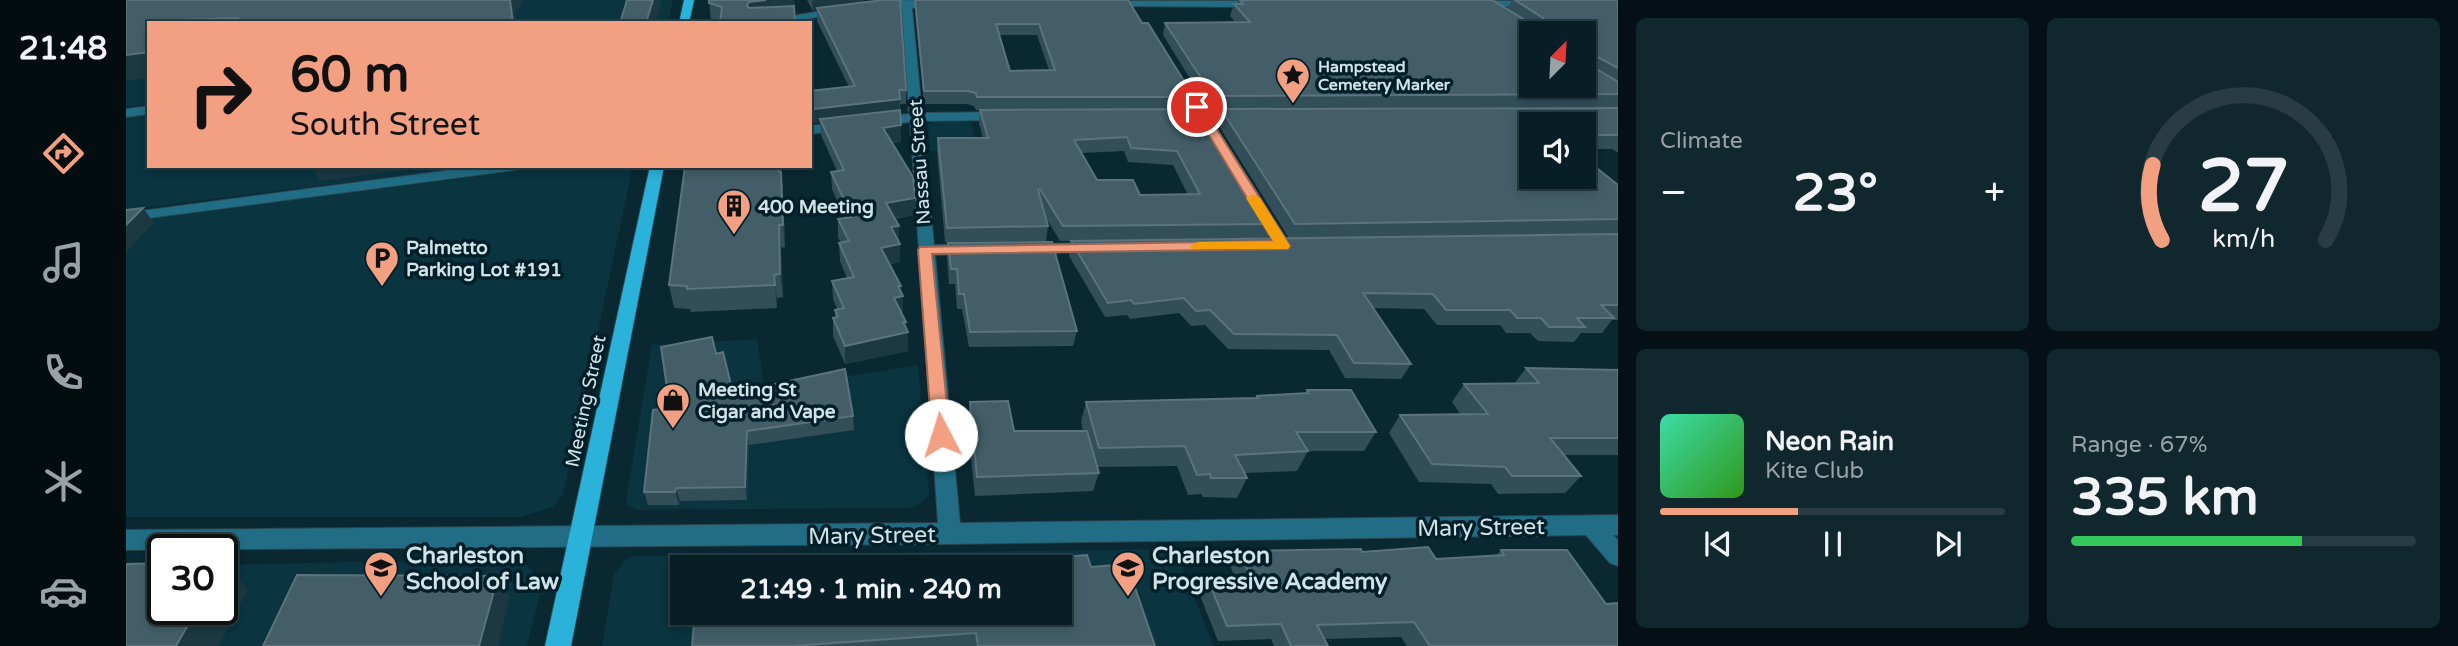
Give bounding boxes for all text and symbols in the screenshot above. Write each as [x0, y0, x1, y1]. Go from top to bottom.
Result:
north arrow [1519, 21, 1596, 98]
map controls [1519, 21, 1596, 189]
text: 21:48 [19, 30, 107, 68]
text: 60 m [290, 46, 409, 105]
icon: right [175, 49, 266, 140]
place icon: Hampstead Cemetery Marker [1274, 56, 1312, 105]
place label: Hampstead Cemetery Marker [1318, 57, 1451, 95]
pin [1167, 77, 1227, 137]
icon: arrive [1178, 88, 1216, 126]
street label: Nassau Street [905, 99, 935, 225]
text: South Street [290, 106, 480, 144]
button: sound [1519, 112, 1596, 189]
text: Climate [1660, 127, 1743, 155]
icon: directions [39, 129, 88, 178]
text: 27 [2198, 144, 2289, 232]
text: 23° [1793, 162, 1878, 225]
text: − [1660, 170, 1687, 216]
text: + [1984, 170, 2005, 216]
building icon: 400 Meeting [715, 187, 753, 236]
place label: 400 Meeting [758, 196, 874, 219]
text: km/h [2212, 224, 2275, 254]
place label: Palmetto Parking Lot #191 [406, 237, 562, 282]
icon: music [39, 238, 88, 287]
parking icon: Palmetto Parking Lot #191 [363, 239, 401, 288]
street label: Meeting Street [561, 333, 611, 469]
icon: phone [39, 348, 88, 397]
place label: Meeting St Cigar and Vape [698, 379, 836, 424]
shop icon: Meeting St Cigar and Vape [654, 381, 692, 430]
position arrow [904, 398, 978, 472]
text: Neon Rain [1765, 426, 1894, 457]
text: Range · 67% [2071, 431, 2207, 459]
icon: climate [39, 457, 88, 506]
text: Kite Club [1765, 457, 1864, 485]
text: 335 km [2071, 466, 2259, 529]
street label: Mary Street [1417, 513, 1545, 543]
street label: Mary Street [808, 521, 936, 551]
icon: previous [1699, 525, 1737, 563]
icon: pause [1814, 525, 1852, 563]
icon: next [1929, 525, 1967, 563]
speed limit sign: 30 [147, 534, 238, 625]
place label: Charleston School of Law [406, 542, 559, 596]
place label: Charleston Progressive Academy [1152, 542, 1388, 596]
school or university icon: Charleston School of Law [362, 549, 400, 598]
school or university icon: Charleston Progressive Academy [1109, 549, 1147, 598]
icon: car [39, 567, 88, 616]
text: 21:49 · 1 min · 240 m [740, 574, 1002, 605]

